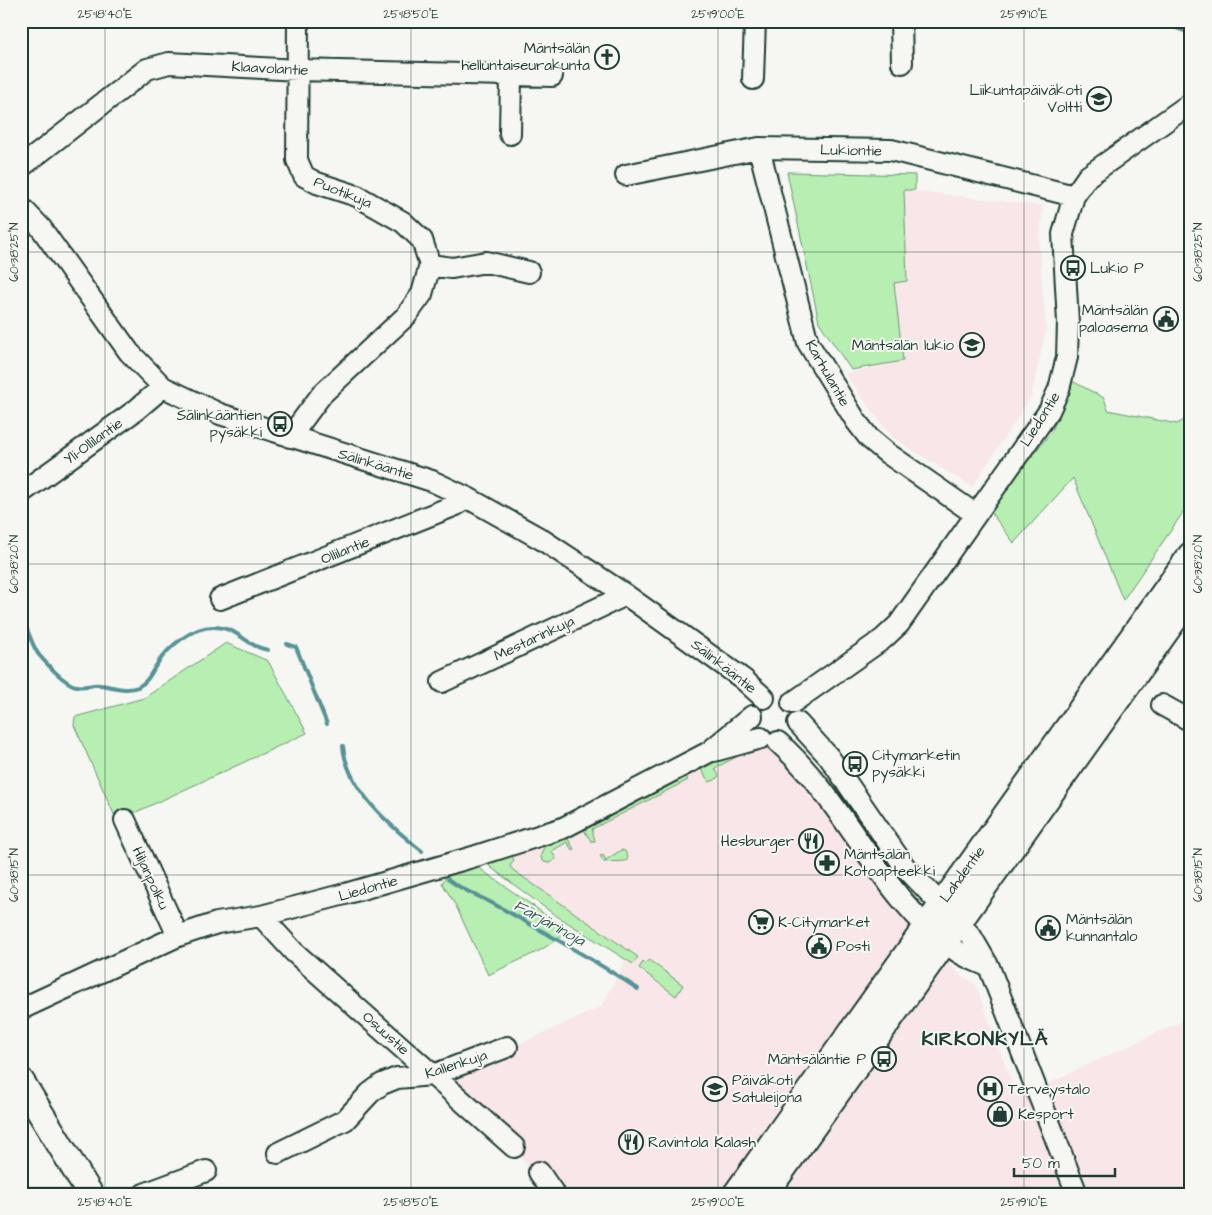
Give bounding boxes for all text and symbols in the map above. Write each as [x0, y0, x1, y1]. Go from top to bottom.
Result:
text: 25°18'40"E [78, 6, 132, 23]
text: 25°18'50"E [383, 6, 439, 23]
text: 25°19'00"E [691, 6, 745, 23]
text: 25°19'10"E [1000, 6, 1048, 23]
place label: Mäntsälän helluntaiseurakunta [461, 38, 590, 76]
church icon: Mäntsälän helluntaiseurakunta [594, 44, 620, 70]
street label: Klaavolantie [231, 56, 309, 81]
place label: Liikuntapäiväkoti Voltti [969, 80, 1083, 118]
school or university icon: Liikuntapäiväkoti Voltti [1086, 86, 1112, 112]
street label: Lukiontie [820, 139, 882, 162]
street label: Puotikuja [311, 171, 375, 214]
text: 60°38'25"N [6, 222, 23, 282]
text: 60°38'25"N [1190, 222, 1207, 282]
bus stop icon: Lukio P [1060, 255, 1086, 281]
place label: Lukio P [1090, 258, 1144, 279]
place label: Mäntsälän paloasema [1079, 300, 1148, 338]
public building icon: Mäntsälän paloasema [1153, 306, 1179, 332]
school or university icon: Mäntsälän lukio [959, 332, 985, 358]
place label: Mäntsälän lukio [852, 335, 955, 356]
street label: Karhulantie [800, 336, 855, 411]
street label: Liedontie [1015, 388, 1065, 451]
place label: Sälinkääntien pysäkki [177, 405, 263, 444]
bus stop icon: Sälinkääntien pysäkki [267, 411, 293, 437]
street label: Yli-Ollilantie [60, 413, 127, 470]
street label: Sälinkääntie [336, 443, 416, 486]
street label: Ollilantie [318, 531, 373, 570]
text: 60°38'20"N [6, 534, 23, 593]
text: 60°38'20"N [1190, 534, 1207, 593]
street label: Mestarinkuja [490, 610, 578, 666]
street label: Sälinkääntie [687, 634, 761, 699]
place label: Citymarketin pysäkki [872, 745, 960, 784]
bus stop icon: Citymarketin pysäkki [842, 751, 868, 777]
restaurant icon: Hesburger [798, 828, 824, 854]
place label: Hesburger [721, 831, 794, 853]
street label: Lahdentie [935, 842, 990, 907]
street label: Hiljanpolku [127, 843, 174, 914]
place label: Mäntsälän Kotoapteekki [844, 844, 936, 882]
text: 60°38'15"N [6, 848, 23, 902]
text: 60°38'15"N [1190, 848, 1207, 902]
pharmacy icon: Mäntsälän Kotoapteekki [814, 850, 840, 876]
street label: Liedontie [336, 870, 400, 907]
water label: Färjärinoja [510, 894, 590, 952]
supermarket icon: K-Citymarket [748, 909, 774, 935]
place label: Mäntsälän kunnantalo [1066, 909, 1138, 947]
place label: K-Citymarket [778, 912, 870, 934]
public building icon: Mäntsälän kunnantalo [1035, 915, 1061, 941]
public building icon: Posti [806, 933, 832, 959]
place label: Posti [836, 936, 871, 957]
street label: Osuustie [358, 1007, 414, 1060]
district label: KIRKONKYLÄ [922, 1025, 1048, 1053]
street label: Kallenkuja [422, 1044, 490, 1084]
bus stop icon: Mäntsäläntie P [871, 1046, 897, 1072]
place label: Mäntsäläntie P [768, 1049, 866, 1070]
place label: Päiväkoti Satuleijona [732, 1070, 802, 1108]
school or university icon: Päiväkoti Satuleijona [702, 1076, 728, 1102]
hospital icon: Terveystalo [977, 1076, 1003, 1102]
place label: Terveystalo [1008, 1079, 1090, 1101]
shop icon: Kesport [987, 1101, 1013, 1127]
place label: Kesport [1018, 1104, 1074, 1125]
restaurant icon: Ravintola Kalash [618, 1129, 644, 1155]
place label: Ravintola Kalash [648, 1132, 757, 1153]
scale bar [1014, 1145, 1116, 1177]
text: 50 m [1022, 1153, 1060, 1174]
text: 25°18'40"E [78, 1194, 132, 1211]
text: 25°18'50"E [383, 1194, 439, 1211]
text: 25°19'00"E [691, 1194, 745, 1211]
text: 25°19'10"E [1000, 1194, 1048, 1211]

